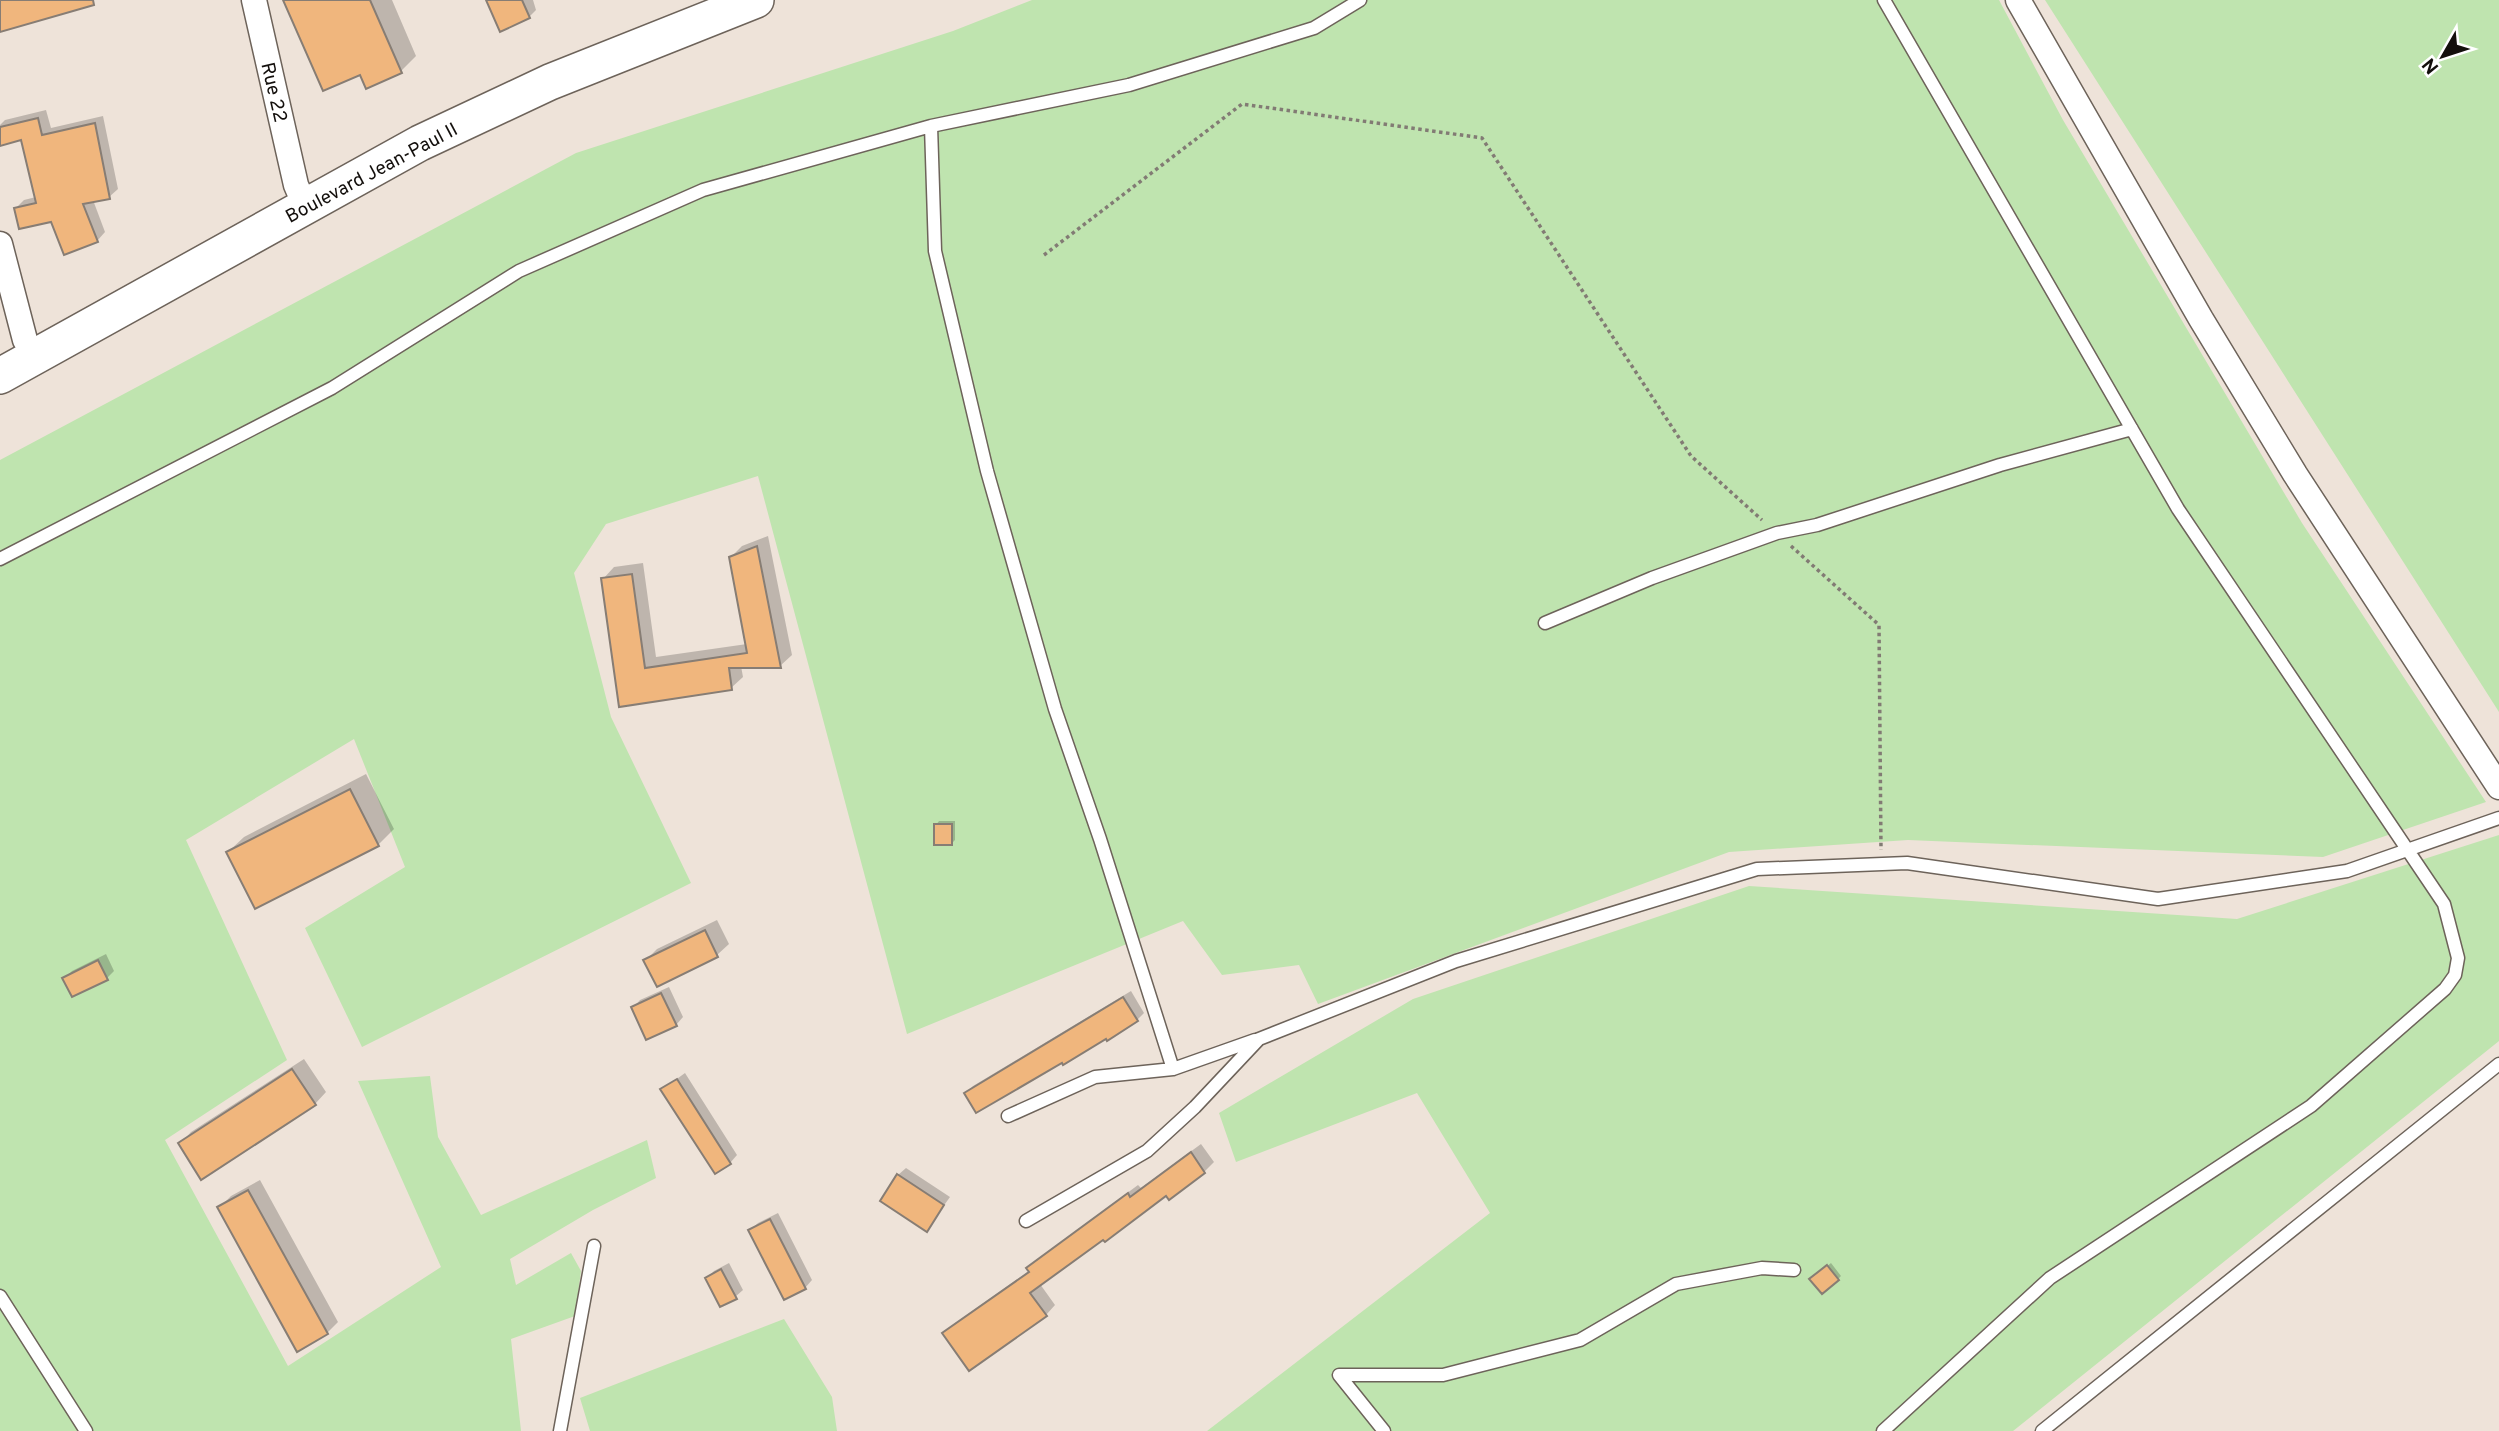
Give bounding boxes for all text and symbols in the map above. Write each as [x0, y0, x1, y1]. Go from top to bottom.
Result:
north arrow [2408, 21, 2478, 91]
text: N [2418, 53, 2445, 78]
street label: Rue 22 [255, 60, 292, 125]
street label: Boulevard Jean-Paul II [282, 118, 462, 229]

